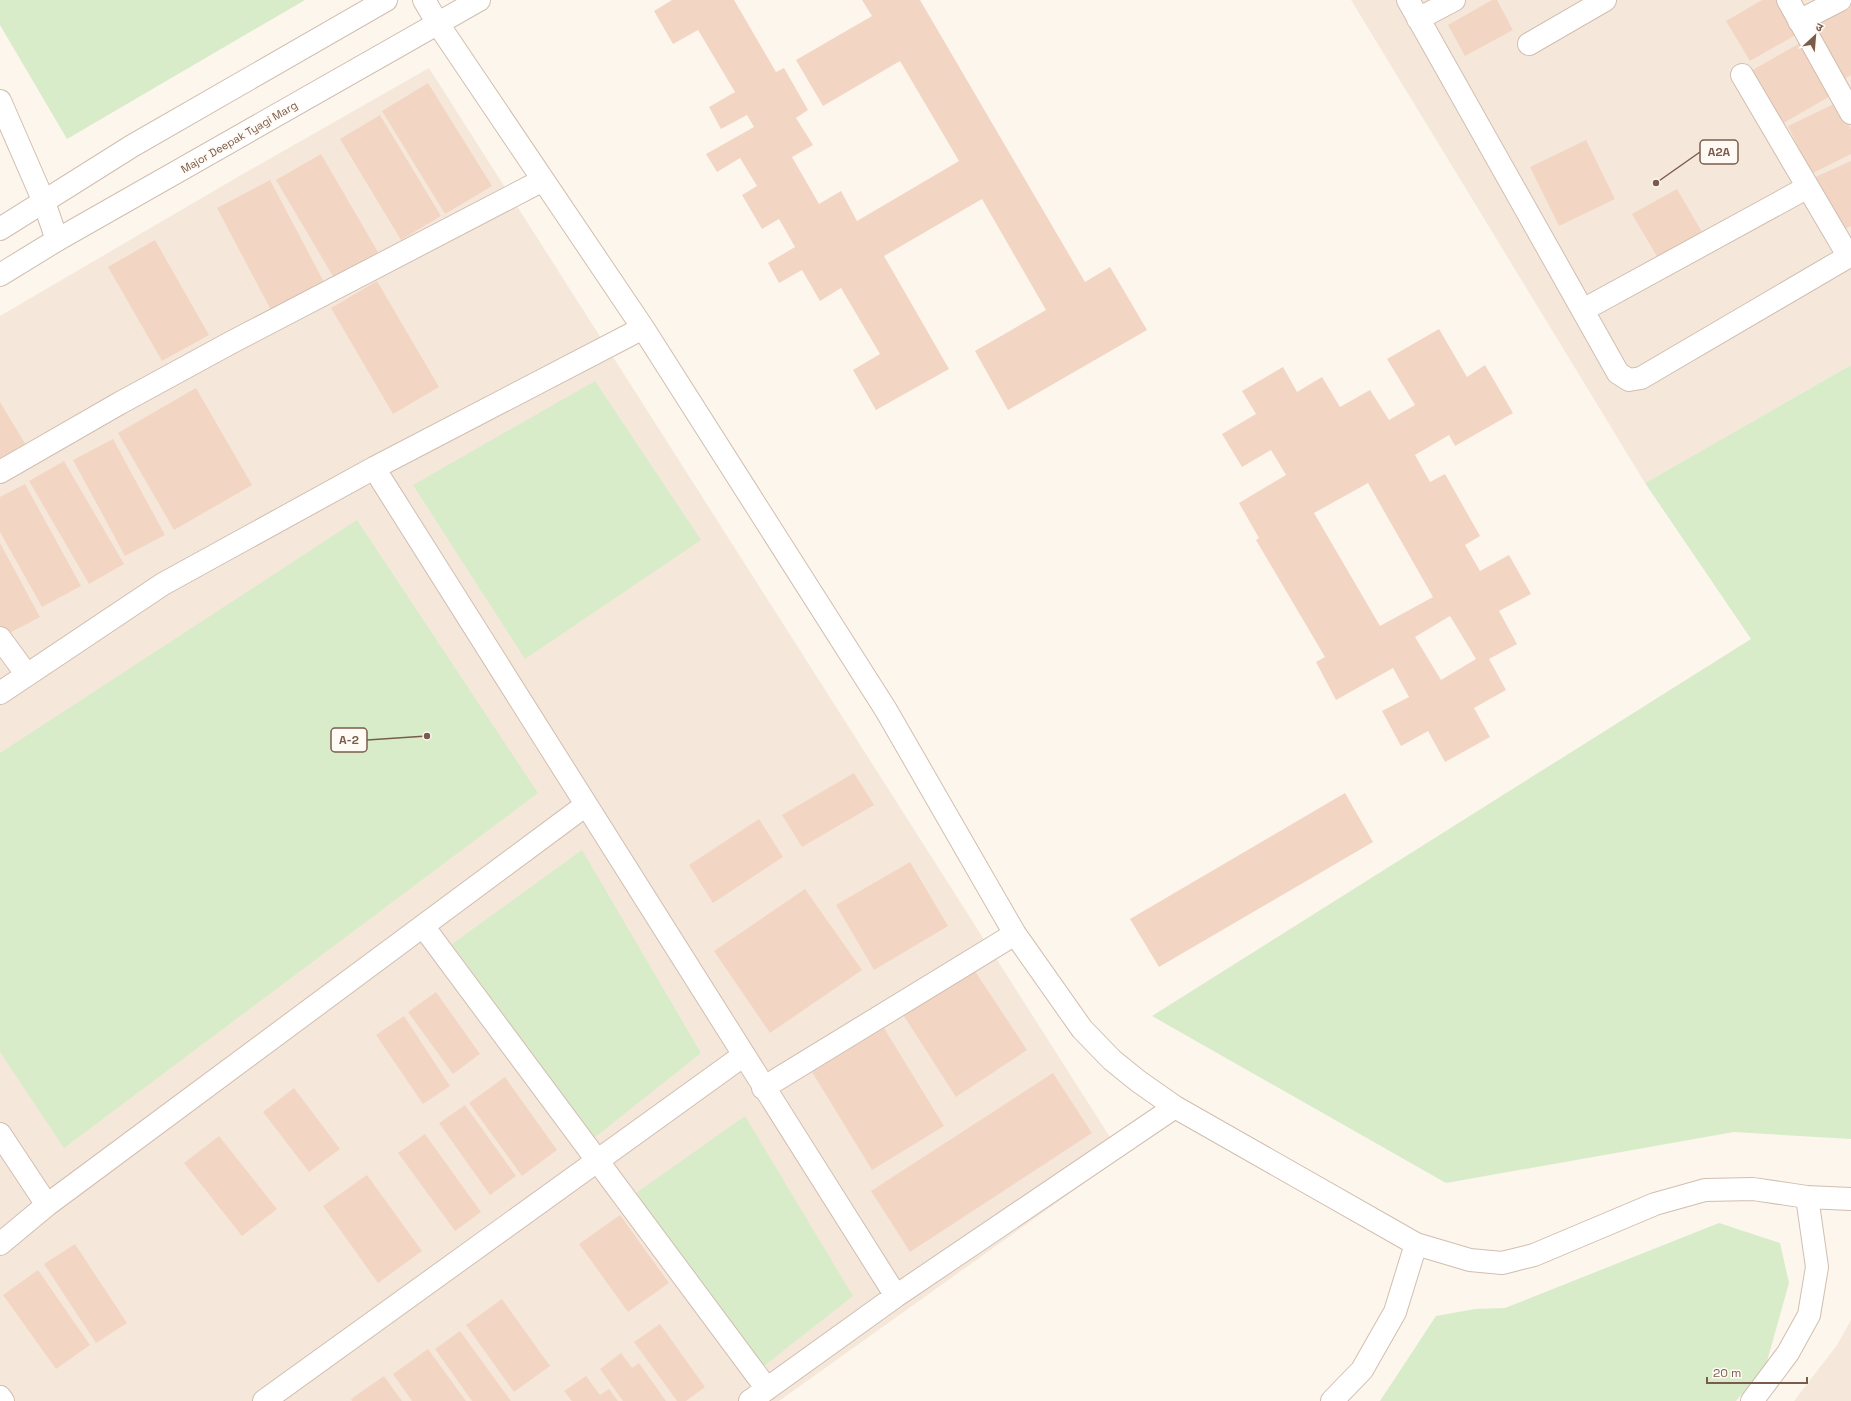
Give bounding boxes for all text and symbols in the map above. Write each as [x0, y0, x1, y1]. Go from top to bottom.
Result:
north arrow [1795, 16, 1835, 56]
text: उ [1813, 19, 1826, 35]
street label: Major Deepak Tyagi Marg [178, 98, 300, 176]
callout: A2A [1700, 140, 1738, 164]
text: A2A [1708, 144, 1731, 160]
callout: A-2 [331, 728, 367, 752]
text: A-2 [339, 732, 359, 748]
scale bar [1707, 1359, 1807, 1385]
text: 20 m [1713, 1365, 1741, 1381]

